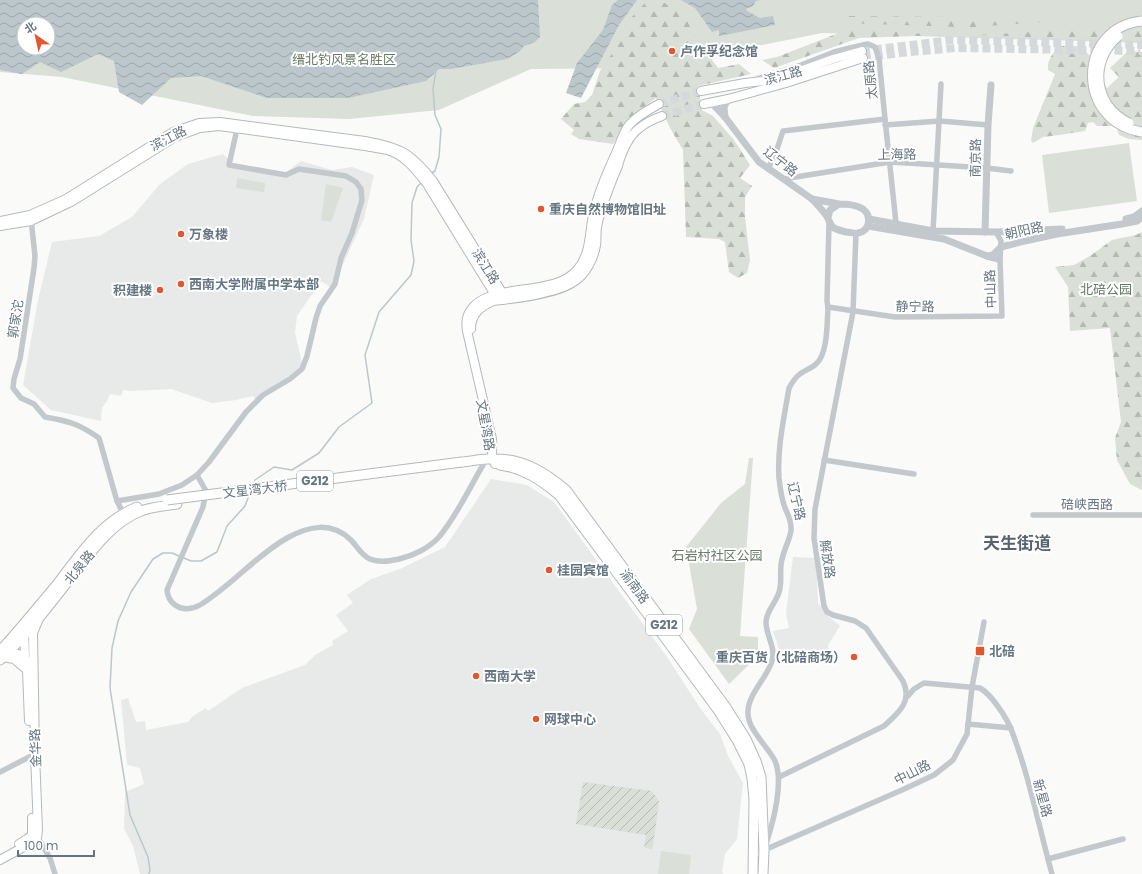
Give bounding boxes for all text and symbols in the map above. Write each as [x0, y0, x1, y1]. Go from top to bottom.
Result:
north arrow [16, 16, 56, 56]
text: 北 [21, 18, 39, 37]
place label: 卢作孚纪念馆 [680, 42, 758, 61]
marker: 卢作孚纪念馆 [667, 46, 677, 56]
park label: 缙北钓风景名胜区 [292, 50, 396, 69]
street label: 太原路 [859, 60, 882, 100]
street label: 滨江路 [762, 61, 804, 90]
street label: 滨江路 [147, 121, 190, 156]
street label: 南京路 [966, 138, 985, 178]
street label: 辽宁路 [759, 142, 802, 181]
street label: 上海路 [877, 145, 917, 164]
place label: 重庆自然博物馆旧址 [549, 200, 666, 219]
marker: 重庆自然博物馆旧址 [536, 204, 546, 214]
street label: 朝阳路 [1003, 217, 1045, 244]
place label: 万象楼 [189, 225, 228, 244]
marker: 万象楼 [176, 229, 186, 239]
street label: 滨江路 [467, 245, 504, 288]
street label: 中山路 [980, 269, 1001, 309]
place label: 西南大学附属中学本部 [189, 275, 319, 294]
marker: 西南大学附属中学本部 [176, 279, 186, 289]
park label: 北碚公园 [1080, 280, 1132, 299]
place label: 积建楼 [113, 281, 152, 300]
marker: 积建楼 [155, 285, 165, 295]
street label: 静宁路 [895, 297, 935, 316]
street label: 郭家沱 [3, 298, 28, 340]
street label: 文星湾路 [472, 398, 499, 452]
road number: G212 [297, 471, 333, 491]
street label: 文星湾大桥 [222, 476, 288, 503]
street label: 辽宁路 [783, 480, 810, 522]
street label: 碚峡西路 [1061, 495, 1113, 514]
district label: 天生街道 [983, 531, 1051, 555]
street label: 解放路 [815, 538, 840, 580]
street label: 北泉路 [60, 546, 99, 588]
park label: 石岩村社区公园 [671, 546, 763, 565]
place label: 桂园宾馆 [557, 561, 609, 580]
marker: 桂园宾馆 [544, 565, 554, 575]
street label: 渝南路 [615, 565, 654, 608]
road number: G212 [646, 615, 682, 635]
place label: 北碚 [989, 642, 1015, 661]
marker: 北碚 [974, 645, 986, 657]
place label: 重庆百货（北碚商场） [716, 648, 846, 667]
marker: 重庆百货（北碚商场） [849, 652, 859, 662]
place label: 西南大学 [484, 667, 536, 686]
marker: 西南大学 [471, 671, 481, 681]
place label: 网球中心 [544, 710, 596, 729]
marker: 网球中心 [531, 714, 541, 724]
street label: 金华路 [25, 728, 46, 768]
street label: 中山路 [891, 755, 934, 790]
street label: 新星路 [1028, 777, 1057, 819]
scale bar [18, 832, 94, 858]
text: 100 m [24, 837, 58, 854]

